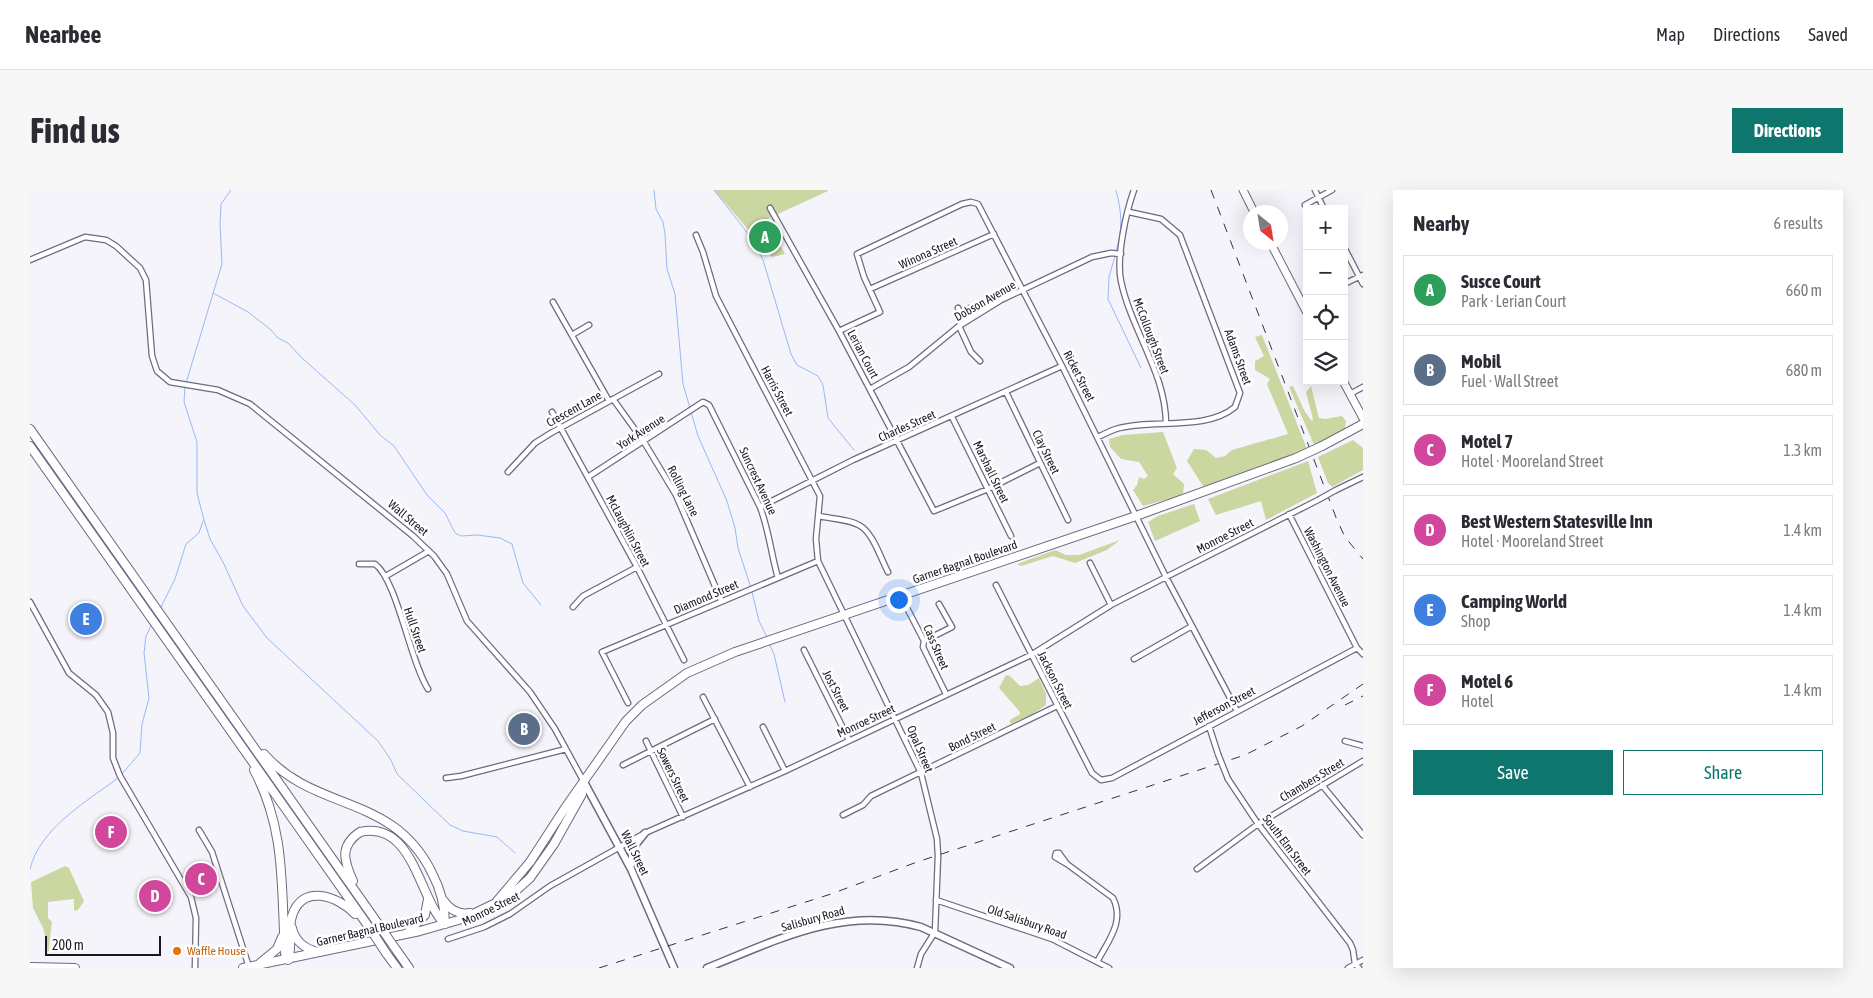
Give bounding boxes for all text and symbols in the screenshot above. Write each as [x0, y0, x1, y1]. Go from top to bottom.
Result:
text: Nearbee [25, 21, 101, 48]
text: Map [1656, 24, 1685, 45]
text: Directions [1713, 24, 1780, 45]
text: Saved [1808, 24, 1848, 45]
button: Directions [1732, 108, 1843, 153]
text: Find us [30, 110, 120, 150]
north arrow [1243, 205, 1288, 250]
map controls [1303, 205, 1348, 385]
button: + [1303, 205, 1348, 250]
text: Nearby [1413, 211, 1469, 235]
text: 6 results [1773, 214, 1823, 232]
pin: A [749, 218, 781, 256]
street label: Winona Street [897, 234, 960, 272]
button: − [1303, 250, 1348, 295]
text: Susce Court [1461, 270, 1541, 292]
street label: Dobson Avenue [952, 278, 1018, 324]
text: A [1426, 281, 1434, 299]
text: 660 m [1786, 281, 1822, 299]
text: Park · Lerian Court [1461, 292, 1566, 310]
button: locate [1303, 295, 1348, 340]
street label: McCollough Street [1130, 296, 1172, 376]
street label: Lerian Court [844, 327, 882, 381]
street label: Adams Street [1222, 327, 1255, 387]
button: layers [1303, 340, 1348, 385]
street label: Ricket Street [1060, 348, 1098, 404]
text: Mobil [1461, 350, 1501, 372]
text: B [1426, 361, 1434, 379]
text: 680 m [1786, 361, 1822, 379]
street label: Harris Street [758, 364, 796, 419]
text: Fuel · Wall Street [1461, 372, 1559, 390]
street label: Crescent Lane [544, 388, 604, 430]
street label: Charles Street [876, 407, 938, 445]
street label: York Avenue [615, 411, 667, 453]
street label: Clay Street [1029, 428, 1063, 477]
text: Motel 7 [1461, 430, 1513, 452]
street label: Marshall Street [970, 439, 1012, 506]
text: C [1426, 441, 1434, 459]
text: 1.3 km [1783, 441, 1822, 459]
street label: Suncrest Avenue [736, 445, 780, 517]
text: Hotel · Mooreland Street [1461, 452, 1604, 470]
street label: Rolling Lane [664, 463, 702, 519]
street label: McLaughlin Street [603, 493, 653, 570]
street label: Wall Street [385, 497, 431, 539]
text: Best Western Statesville Inn [1461, 510, 1653, 532]
street label: Monroe Street [1194, 515, 1256, 556]
text: D [1426, 521, 1434, 539]
text: 1.4 km [1783, 521, 1822, 539]
street label: Washington Avenue [1301, 525, 1353, 609]
text: Hotel · Mooreland Street [1461, 532, 1604, 550]
street label: Garner Bagnal Boulevard [911, 538, 1019, 586]
street label: Diamond Street [672, 577, 741, 617]
your location [886, 587, 912, 613]
text: Camping World [1461, 590, 1567, 612]
pin: E [70, 600, 102, 638]
text: E [1427, 601, 1433, 619]
text: 1.4 km [1783, 601, 1822, 619]
street label: Hull Street [401, 605, 429, 655]
text: Shop [1461, 612, 1491, 630]
street label: Cass Street [920, 622, 952, 672]
street label: Jackson Street [1035, 649, 1076, 712]
street label: Jost Street [820, 668, 853, 715]
text: Motel 6 [1461, 670, 1513, 692]
text: F [1427, 681, 1433, 699]
text: 1.4 km [1783, 681, 1822, 699]
street label: Jefferson Street [1190, 683, 1258, 728]
text: Hotel [1461, 692, 1494, 710]
street label: Monroe Street [835, 701, 898, 740]
pin: B [508, 710, 540, 748]
street label: Bond Street [946, 719, 998, 754]
street label: Opal Street [904, 724, 936, 775]
street label: Sowers Street [654, 746, 692, 805]
button: Save [1413, 750, 1613, 795]
button: Share [1623, 750, 1823, 795]
street label: Chambers Street [1277, 755, 1347, 805]
street label: South Elm Street [1260, 812, 1315, 879]
pin: F [95, 813, 127, 851]
street label: Wall Street [618, 828, 652, 878]
pin: C [185, 860, 217, 898]
pin: D [139, 877, 171, 915]
street label: Monroe Street [460, 889, 522, 929]
street label: Old Salisbury Road [986, 902, 1068, 942]
street label: Salisbury Road [780, 903, 846, 935]
street label: Garner Bagnal Boulevard [315, 911, 425, 949]
scale bar [45, 933, 161, 956]
text: 200 m [52, 937, 84, 953]
place label: Waffle House [187, 944, 246, 958]
marker: Waffle House [171, 945, 183, 957]

